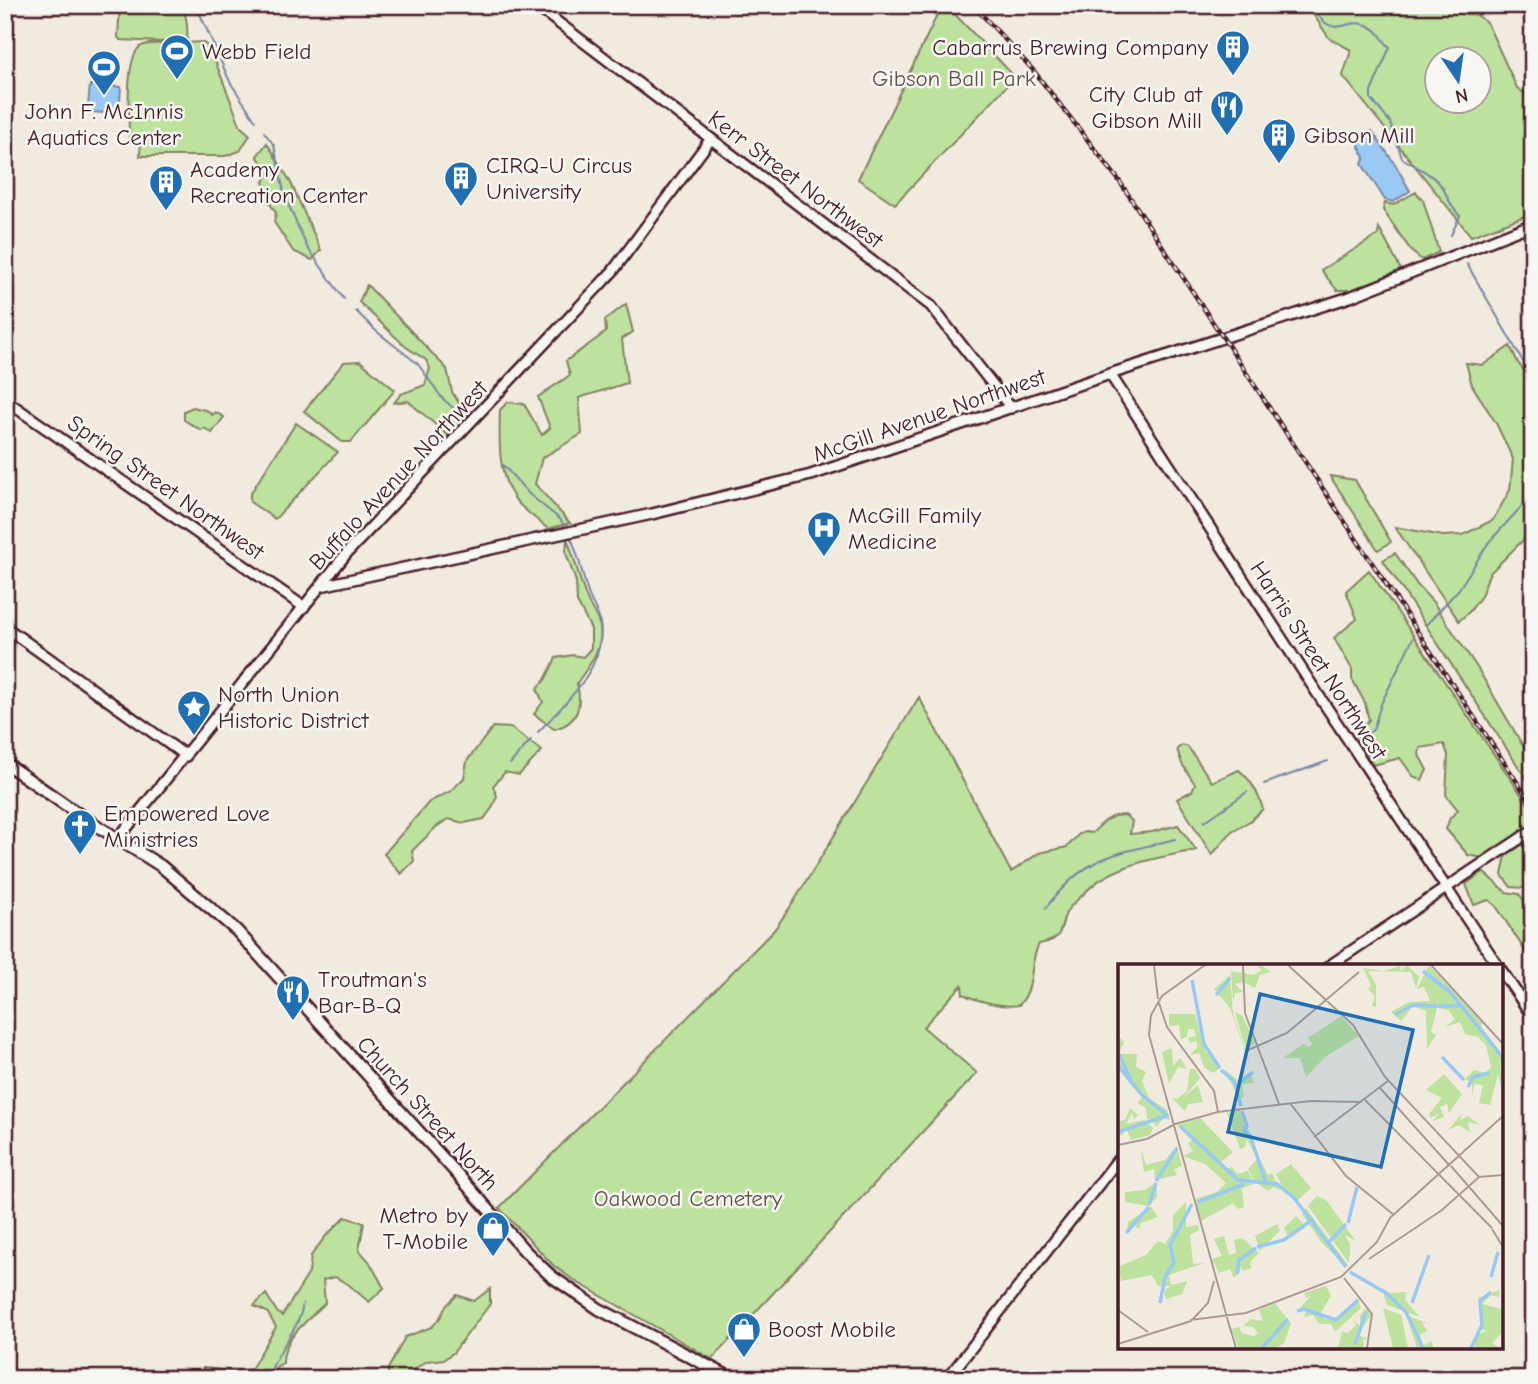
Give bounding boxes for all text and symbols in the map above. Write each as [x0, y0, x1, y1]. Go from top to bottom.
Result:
building icon: Cabarrus Brewing Company [1214, 28, 1252, 77]
sports icon: Webb Field [158, 32, 196, 81]
place label: Cabarrus Brewing Company [932, 34, 1209, 61]
place label: Webb Field [202, 38, 311, 65]
north arrow [1422, 46, 1492, 116]
sports icon: John F. McInnis Aquatics Center [85, 48, 123, 97]
park label: Gibson Ball Park [872, 65, 1036, 92]
place label: City Club at Gibson Mill [1089, 81, 1203, 134]
text: N [1453, 83, 1470, 108]
restaurant icon: City Club at Gibson Mill [1208, 88, 1246, 137]
place label: John F. McInnis Aquatics Center [25, 98, 183, 151]
street label: Kerr Street Northwest [703, 105, 890, 255]
building icon: Gibson Mill [1260, 116, 1298, 165]
place label: Gibson Mill [1304, 122, 1414, 149]
place label: CIRQ-U Circus University [486, 152, 632, 205]
place label: Academy Recreation Center [190, 156, 368, 209]
building icon: CIRQ-U Circus University [442, 159, 480, 208]
building icon: Academy Recreation Center [147, 163, 185, 212]
street label: McGill Avenue Northwest [809, 363, 1050, 468]
street label: Buffalo Avenue Northwest [303, 374, 494, 576]
street label: Spring Street Northwest [62, 409, 270, 566]
place label: McGill Family Medicine [848, 502, 982, 555]
hospital icon: McGill Family Medicine [805, 509, 843, 558]
street label: Harris Street Northwest [1244, 556, 1394, 766]
place label: North Union Historic District [218, 681, 370, 734]
place icon: North Union Historic District [175, 688, 213, 737]
place label: Empowered Love Ministries [104, 800, 270, 853]
church icon: Empowered Love Ministries [61, 807, 99, 856]
inset map [1118, 964, 1503, 1349]
place label: Troutman's Bar-B-Q [318, 966, 427, 1019]
restaurant icon: Troutman's Bar-B-Q [274, 973, 312, 1022]
street label: Church Street North [351, 1031, 504, 1196]
park label: Oakwood Cemetery [594, 1185, 783, 1212]
place label: Metro by T-Mobile [380, 1202, 469, 1255]
shop icon: Metro by T-Mobile [474, 1209, 512, 1258]
shop icon: Boost Mobile [725, 1310, 763, 1359]
place label: Boost Mobile [768, 1316, 896, 1343]

